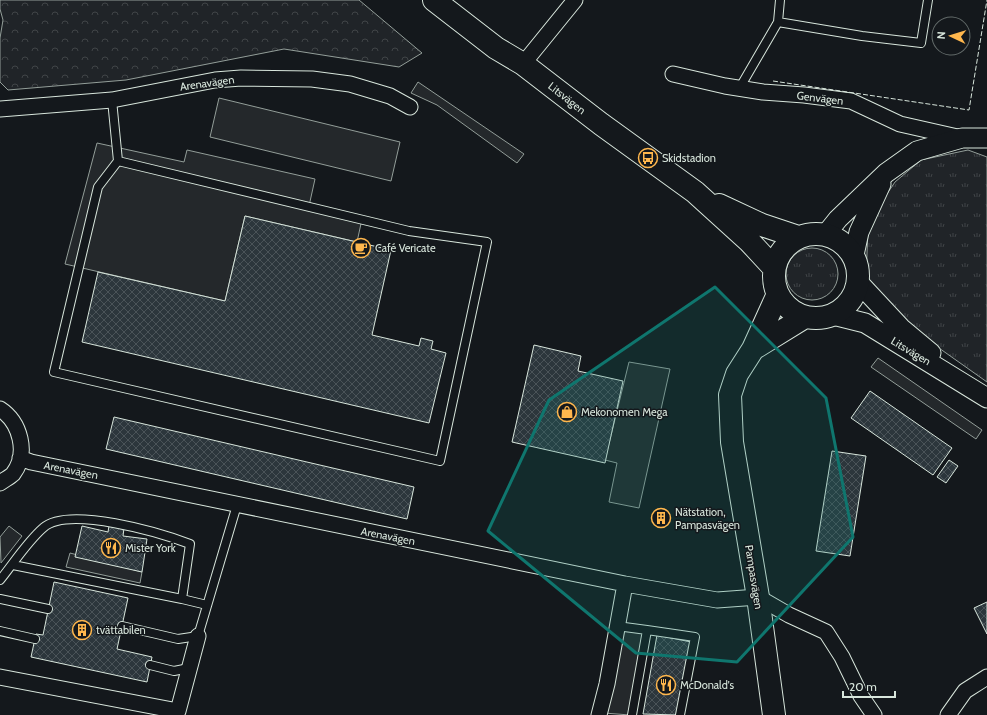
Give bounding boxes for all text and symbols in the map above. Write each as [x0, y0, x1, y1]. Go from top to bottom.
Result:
north arrow [931, 16, 971, 56]
text: N [934, 31, 948, 40]
street label: Arenavägen [179, 72, 235, 94]
street label: Litsvägen [545, 79, 589, 117]
street label: Genvägen [796, 88, 844, 108]
bus stop icon: Skidstadion [637, 147, 659, 169]
place label: Skidstadion [662, 151, 716, 165]
cafe icon: Café Vericate [350, 237, 372, 259]
place label: Café Vericate [375, 241, 436, 255]
street label: Litsvägen [889, 334, 933, 368]
shop icon: Mekonomen Mega [556, 401, 578, 423]
place label: Mekonomen Mega [581, 405, 668, 419]
street label: Arenavägen [43, 458, 99, 482]
place label: Nätstation, Pampasvägen [675, 505, 740, 532]
building icon: Nätstation, Pampasvägen [650, 507, 672, 529]
street label: Arenavägen [360, 524, 416, 548]
restaurant icon: Mister York [100, 537, 122, 559]
place label: Mister York [125, 541, 176, 555]
street label: Pampasvägen [742, 544, 766, 610]
building icon: tvättabilen [71, 619, 93, 641]
place label: tvättabilen [96, 623, 146, 637]
scale bar [843, 673, 895, 699]
restaurant icon: McDonald's [655, 674, 677, 696]
place label: McDonald's [680, 678, 735, 692]
text: 20 m [849, 679, 877, 694]

